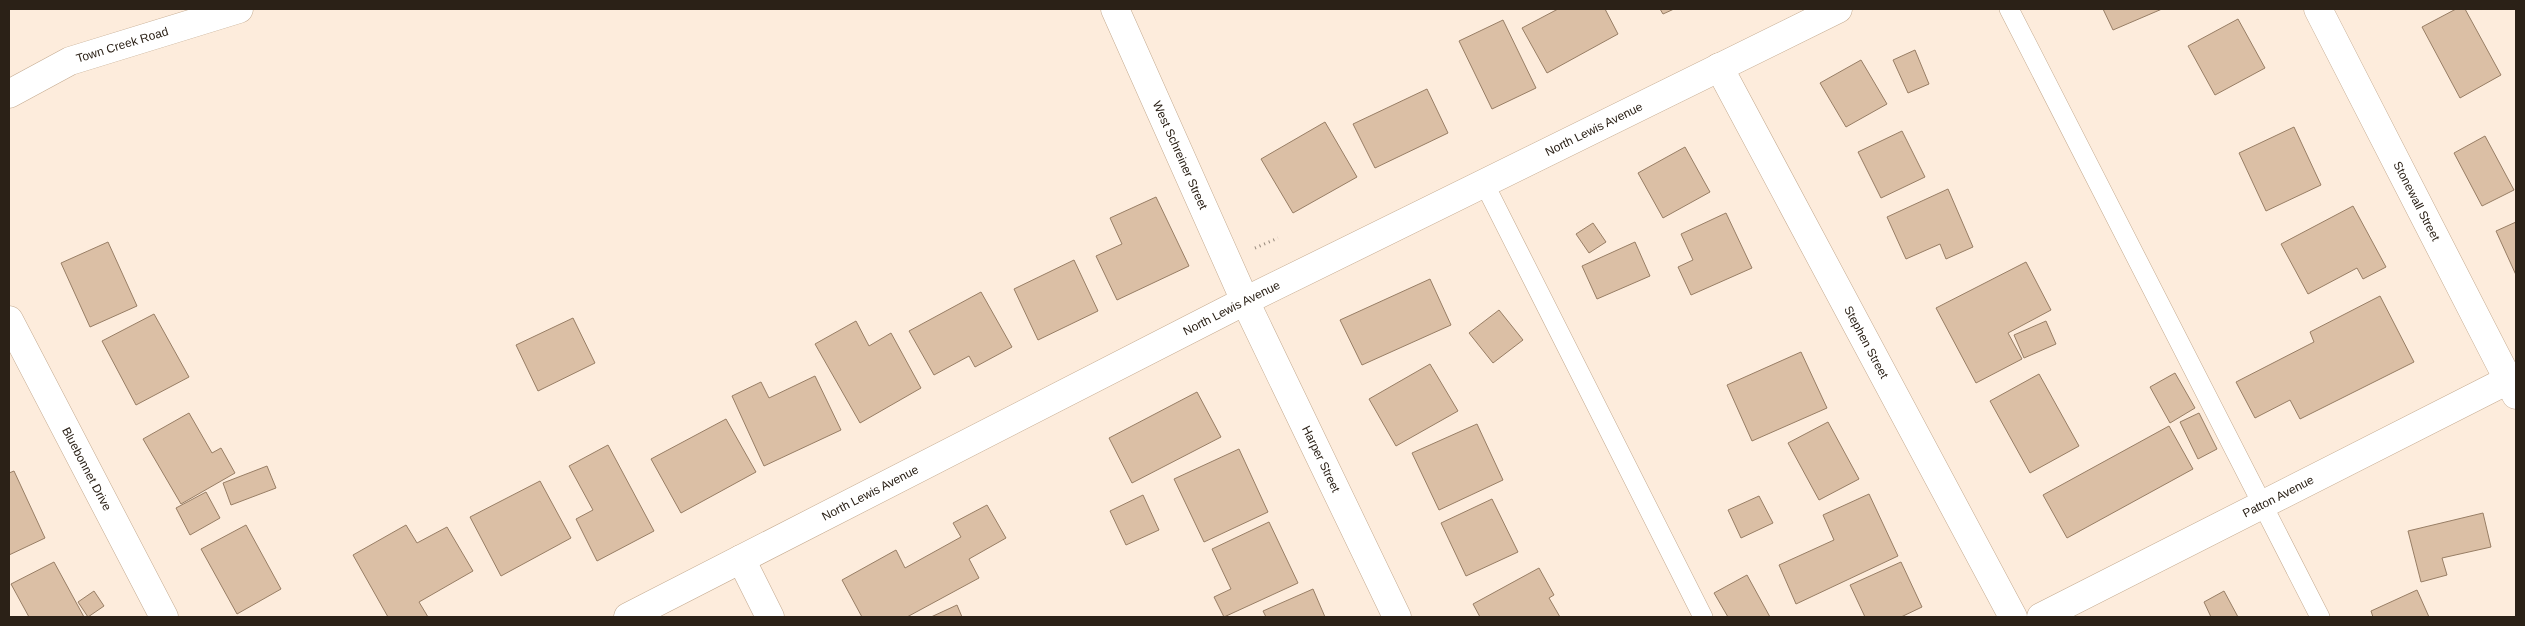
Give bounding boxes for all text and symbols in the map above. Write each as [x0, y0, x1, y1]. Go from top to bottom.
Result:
street label: Town Creek Road [75, 24, 170, 66]
street label: West Schreiner Street [1150, 99, 1211, 212]
street label: North Lewis Avenue [1543, 99, 1645, 159]
street label: Stonewall Street [2390, 159, 2443, 244]
street label: North Lewis Avenue [1181, 278, 1283, 338]
street label: Stephen Street [1841, 303, 1891, 381]
street label: Harper Street [1299, 423, 1343, 495]
street label: Bluebonnet Drive [59, 425, 114, 513]
street label: North Lewis Avenue [819, 462, 921, 524]
street label: Patton Avenue [2240, 473, 2316, 521]

